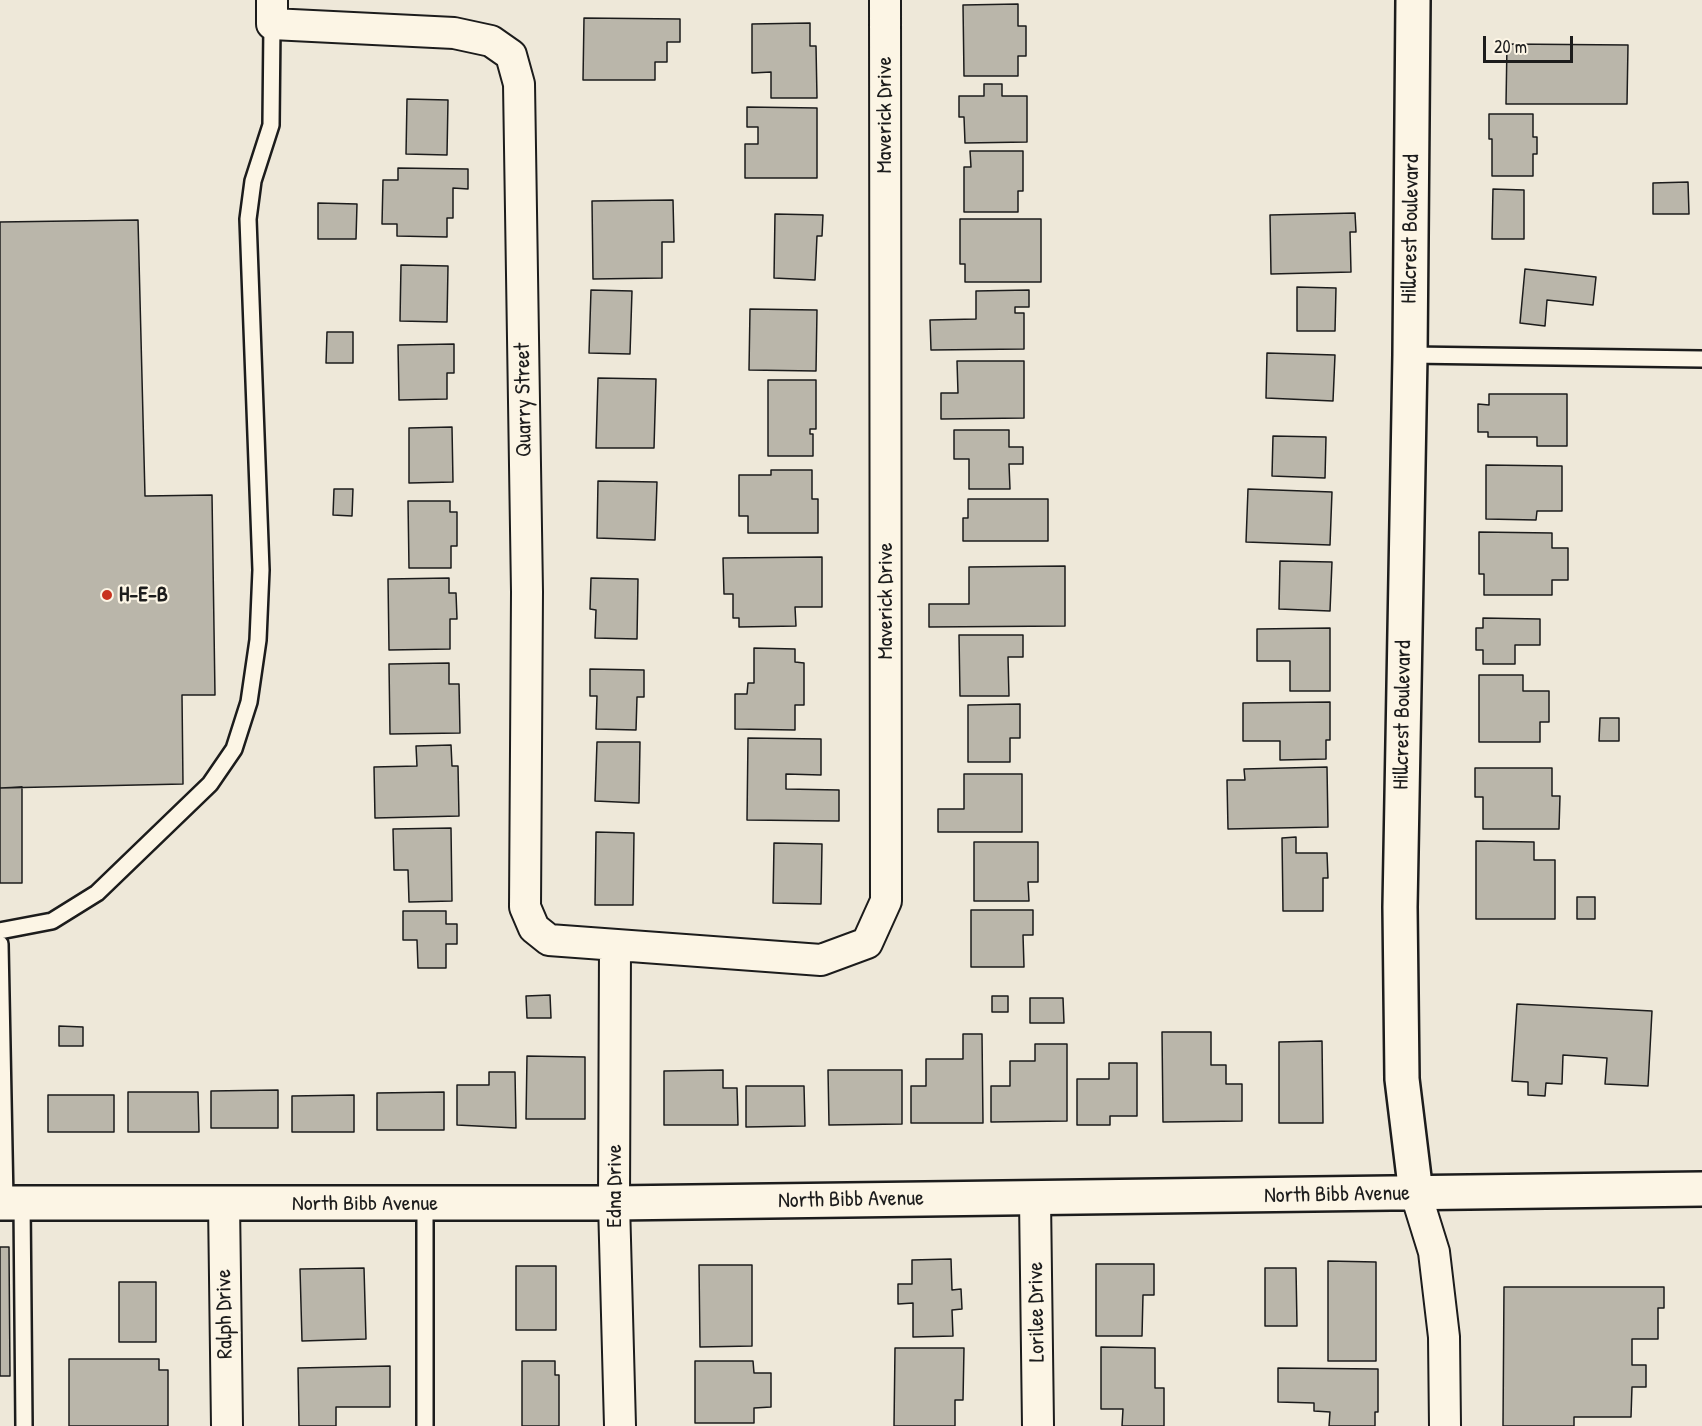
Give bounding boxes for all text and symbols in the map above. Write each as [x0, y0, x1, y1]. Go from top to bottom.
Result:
scale bar [1486, 24, 1576, 62]
text: 20 m [1494, 34, 1527, 59]
street label: Maverick Drive [872, 57, 898, 173]
street label: Hillcrest Boulevard [1396, 154, 1426, 304]
street label: Quarry Street [510, 343, 538, 457]
street label: Maverick Drive [873, 543, 899, 659]
place label: H-E-B [119, 582, 168, 608]
marker: H-E-B [100, 588, 114, 602]
street label: Hillcrest Boulevard [1388, 640, 1418, 790]
street label: Edna Drive [602, 1144, 628, 1228]
street label: North Bibb Avenue [1264, 1181, 1410, 1209]
street label: North Bibb Avenue [778, 1186, 924, 1214]
street label: North Bibb Avenue [292, 1191, 438, 1217]
street label: Lorilee Drive [1023, 1262, 1051, 1362]
street label: Ralph Drive [211, 1269, 239, 1359]

